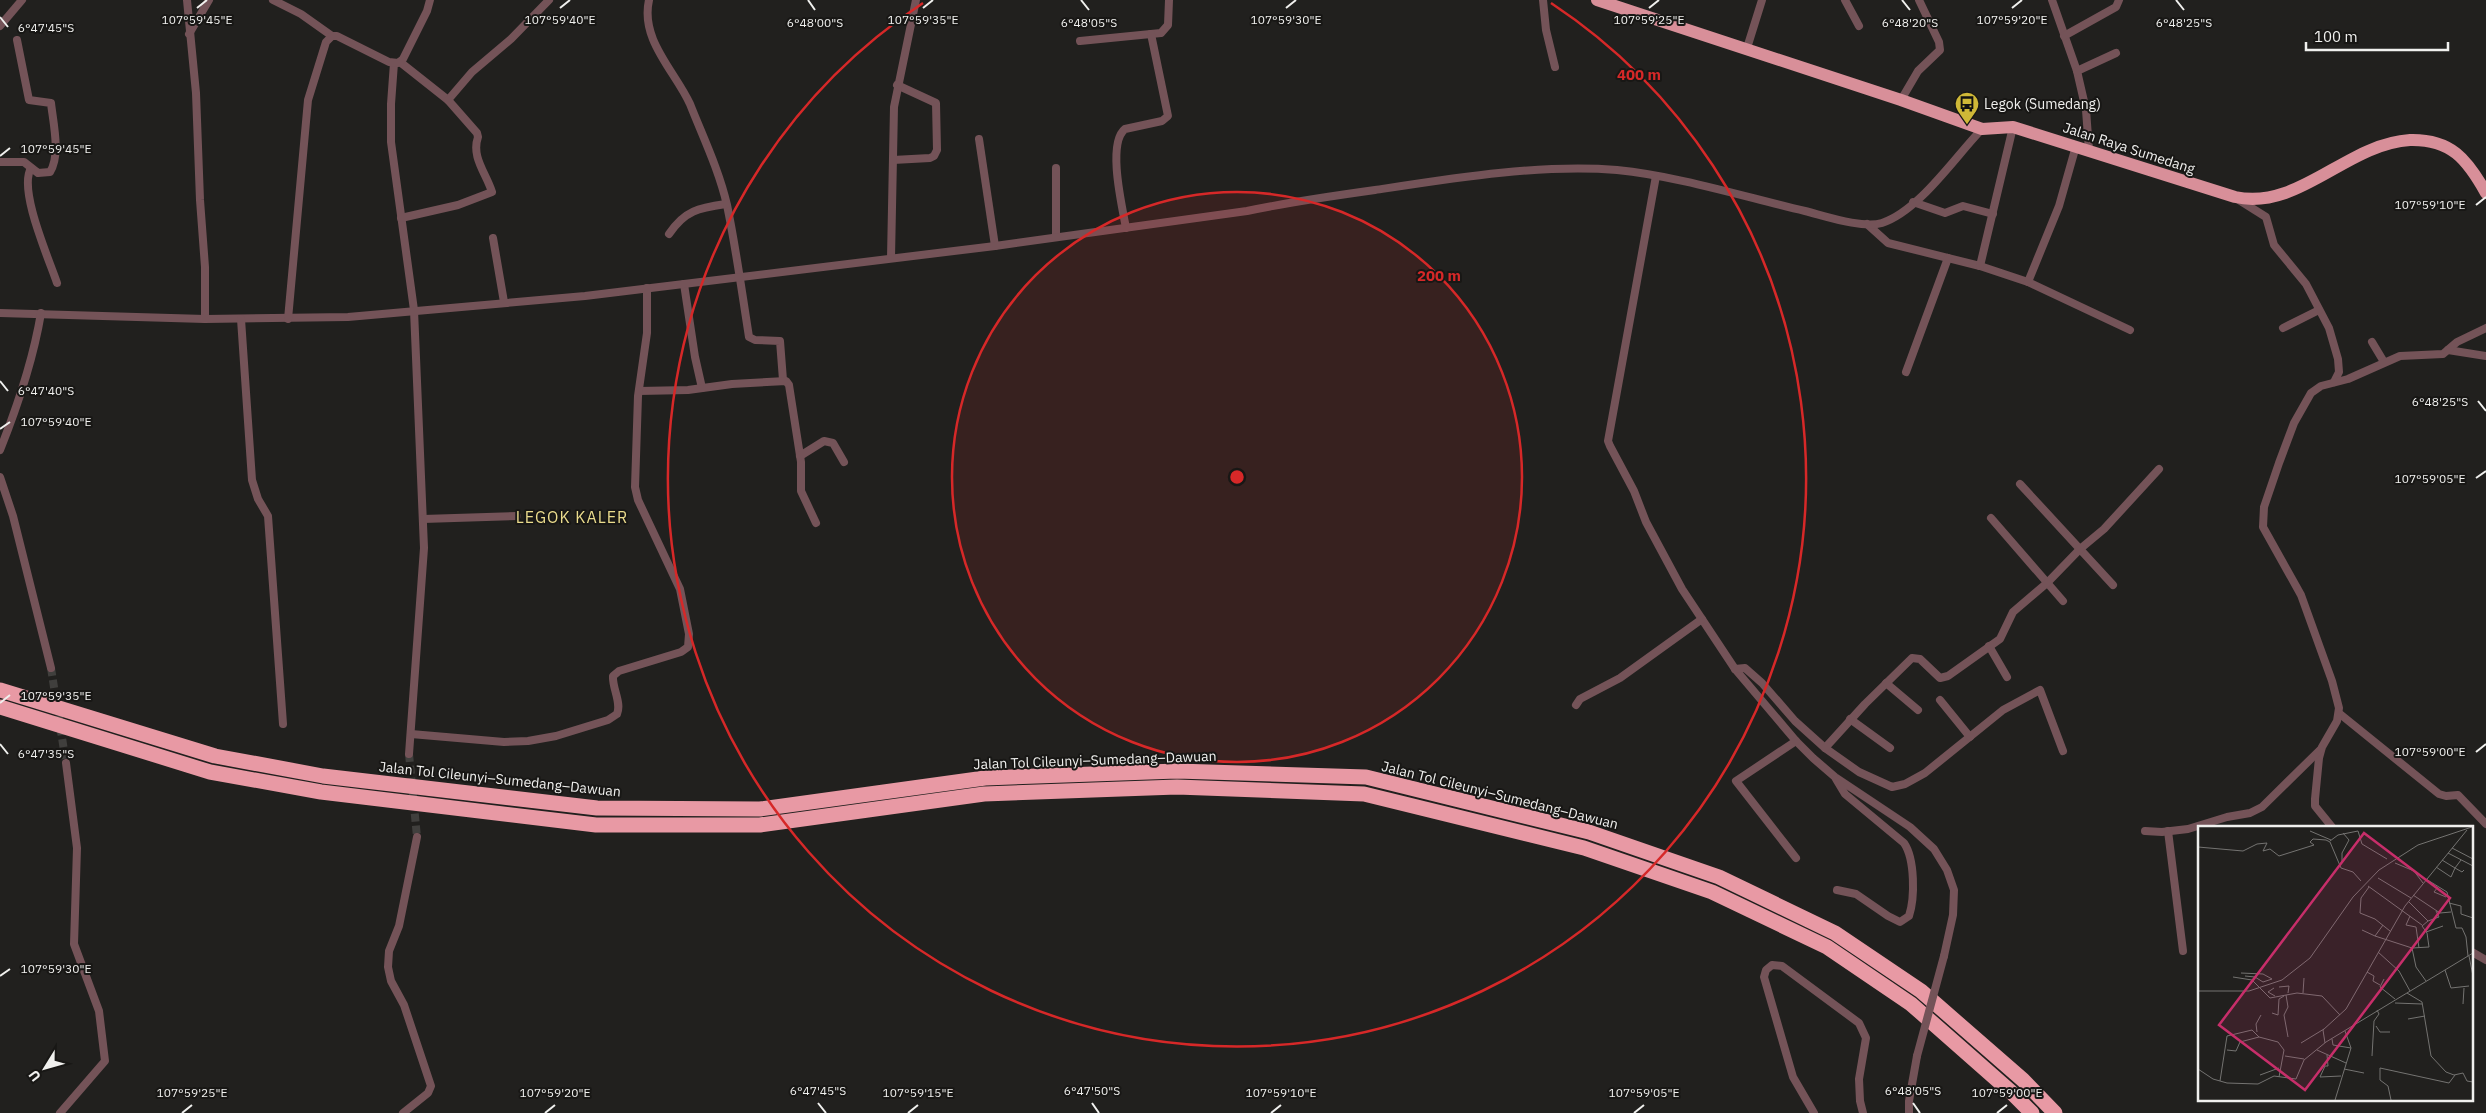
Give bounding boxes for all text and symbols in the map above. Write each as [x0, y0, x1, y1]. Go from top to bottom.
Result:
text: 107°59'45"E [162, 12, 232, 27]
text: 107°59'40"E [525, 12, 595, 27]
text: 107°59'35"E [888, 12, 958, 27]
text: 107°59'30"E [1251, 12, 1321, 27]
text: 107°59'25"E [1614, 12, 1684, 27]
text: 107°59'20"E [1977, 12, 2047, 27]
text: 6°48'00"S [787, 15, 843, 30]
text: 6°48'05"S [1061, 15, 1117, 30]
text: 6°48'20"S [1882, 15, 1938, 30]
text: 6°48'25"S [2156, 15, 2212, 30]
text: 6°47'45"S [18, 20, 74, 35]
scale bar [2306, 20, 2448, 52]
text: 100 m [2314, 27, 2358, 46]
text: 400 m [1617, 65, 1661, 84]
bus stop icon: Legok (Sumedang) [1954, 91, 1980, 125]
place label: Legok (Sumedang) [1984, 95, 2101, 113]
street label: Jalan Raya Sumedang [2061, 118, 2198, 178]
text: 107°59'45"E [21, 141, 91, 156]
text: 107°59'10"E [2395, 197, 2465, 212]
text: 200 m [1417, 266, 1461, 285]
text: 6°47'40"S [18, 383, 74, 398]
text: 6°48'25"S [2412, 394, 2468, 409]
text: 107°59'40"E [21, 414, 91, 429]
centre of rings [1228, 468, 1246, 486]
text: 107°59'05"E [2395, 471, 2465, 486]
district label: LEGOK KALER [516, 507, 628, 527]
text: 107°59'35"E [21, 688, 91, 703]
text: 107°59'00"E [2395, 744, 2465, 759]
text: 6°47'35"S [18, 746, 74, 761]
street label: Jalan Tol Cileunyi–Sumedang–Dawuan [973, 747, 1217, 773]
street label: Jalan Tol Cileunyi–Sumedang–Dawuan [378, 757, 622, 801]
street label: Jalan Tol Cileunyi–Sumedang–Dawuan [1380, 757, 1620, 833]
inset map [2198, 826, 2474, 1100]
text: 107°59'30"E [21, 961, 91, 976]
north arrow [20, 1043, 70, 1093]
text: U [25, 1067, 45, 1085]
text: 6°47'45"S [790, 1083, 846, 1098]
text: 6°47'50"S [1064, 1083, 1120, 1098]
text: 6°48'05"S [1885, 1083, 1941, 1098]
text: 107°59'25"E [157, 1085, 227, 1100]
text: 107°59'20"E [520, 1085, 590, 1100]
text: 107°59'15"E [883, 1085, 953, 1100]
text: 107°59'10"E [1246, 1085, 1316, 1100]
text: 107°59'05"E [1609, 1085, 1679, 1100]
text: 107°59'00"E [1972, 1085, 2042, 1100]

